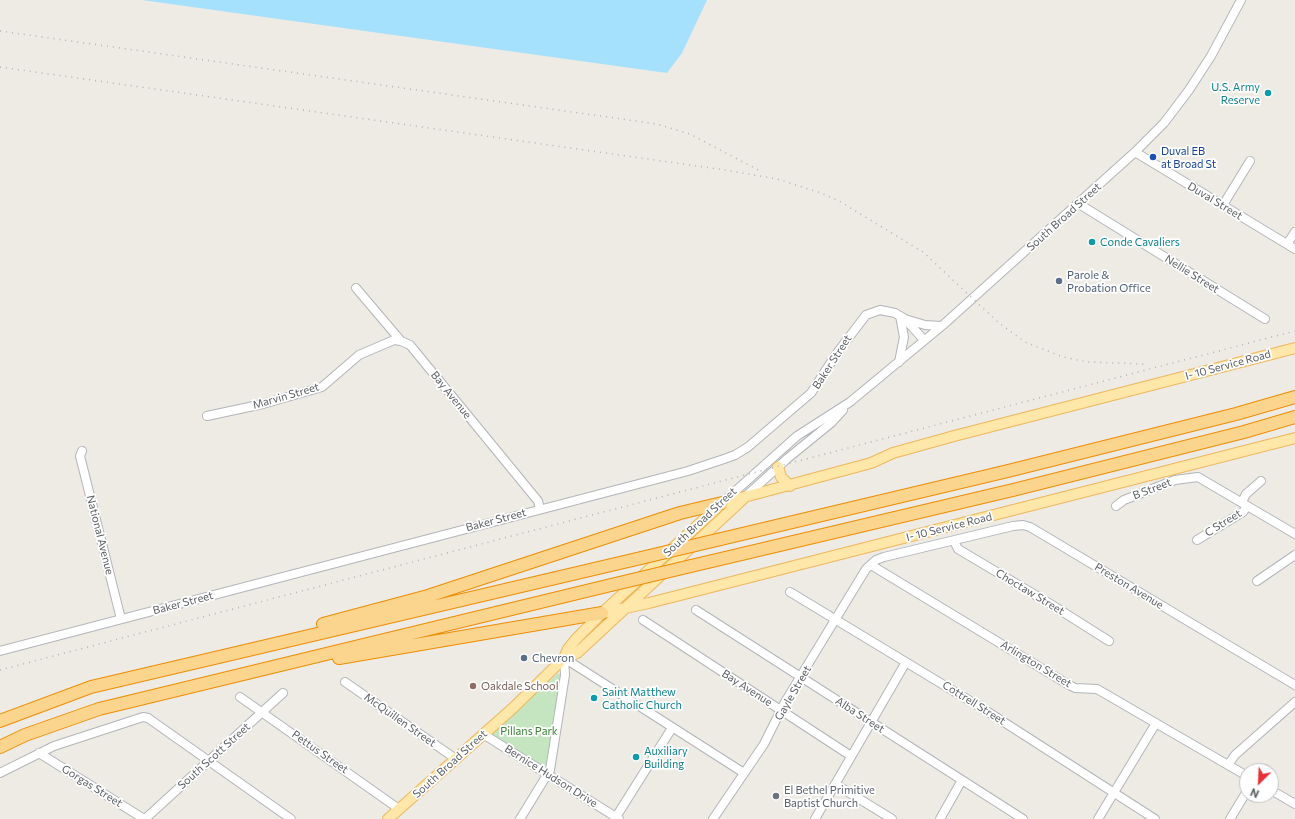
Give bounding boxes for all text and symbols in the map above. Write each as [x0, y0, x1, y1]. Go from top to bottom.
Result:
place label: U.S. Army Reserve [1211, 80, 1260, 106]
marker: U.S. Army Reserve [1263, 88, 1273, 98]
place label: Duval EB at Broad St [1161, 144, 1216, 170]
marker: Duval EB at Broad St [1148, 152, 1158, 162]
street label: Duval Street [1185, 179, 1245, 223]
street label: South Broad Street [1024, 180, 1104, 254]
place label: Conde Cavaliers [1100, 235, 1180, 249]
marker: Conde Cavaliers [1087, 237, 1097, 247]
street label: Nellie Street [1162, 252, 1222, 296]
place label: Parole & Probation Office [1067, 268, 1151, 294]
marker: Parole & Probation Office [1054, 276, 1064, 286]
street label: Baker Street [810, 332, 854, 392]
street label: I- 10 Service Road [1184, 347, 1272, 383]
street label: Bay Avenue [428, 369, 474, 421]
street label: Marvin Street [251, 380, 321, 412]
street label: B Street [1131, 476, 1173, 502]
street label: South Broad Street [661, 485, 739, 559]
street label: National Avenue [84, 494, 116, 576]
street label: Baker Street [464, 506, 528, 534]
street label: C Street [1202, 507, 1244, 539]
street label: I- 10 Service Road [905, 510, 993, 544]
street label: Preston Avenue [1092, 560, 1166, 612]
street label: Choctaw Street [993, 566, 1067, 618]
street label: Baker Street [151, 589, 215, 617]
street label: Arlington Street [998, 638, 1074, 690]
place label: Chevron [532, 651, 574, 665]
marker: Chevron [519, 653, 529, 663]
street label: Gayle Street [772, 663, 814, 723]
street label: Bay Avenue [719, 667, 775, 709]
street label: Cottrell Street [940, 678, 1008, 728]
place label: Oakdale School [481, 679, 558, 693]
marker: Oakdale School [468, 681, 478, 691]
place label: Saint Matthew Catholic Church [602, 685, 682, 711]
street label: McQuillen Street [361, 690, 439, 750]
marker: Saint Matthew Catholic Church [589, 693, 599, 703]
street label: Alba Street [833, 694, 887, 736]
street label: South Scott Street [175, 720, 253, 792]
park label: Pillans Park [500, 724, 558, 738]
street label: South Broad Street [410, 727, 490, 801]
street label: Pettus Street [289, 728, 351, 776]
street label: Bernice Hudson Drive [502, 742, 600, 810]
place label: Auxiliary Building [644, 744, 688, 770]
marker: Auxiliary Building [631, 752, 641, 762]
street label: Gorgas Street [59, 762, 125, 810]
north arrow [1239, 763, 1279, 803]
place label: El Bethel Primitive Baptist Church [784, 783, 875, 809]
text: N [1248, 786, 1261, 801]
marker: El Bethel Primitive Baptist Church [771, 791, 781, 801]

